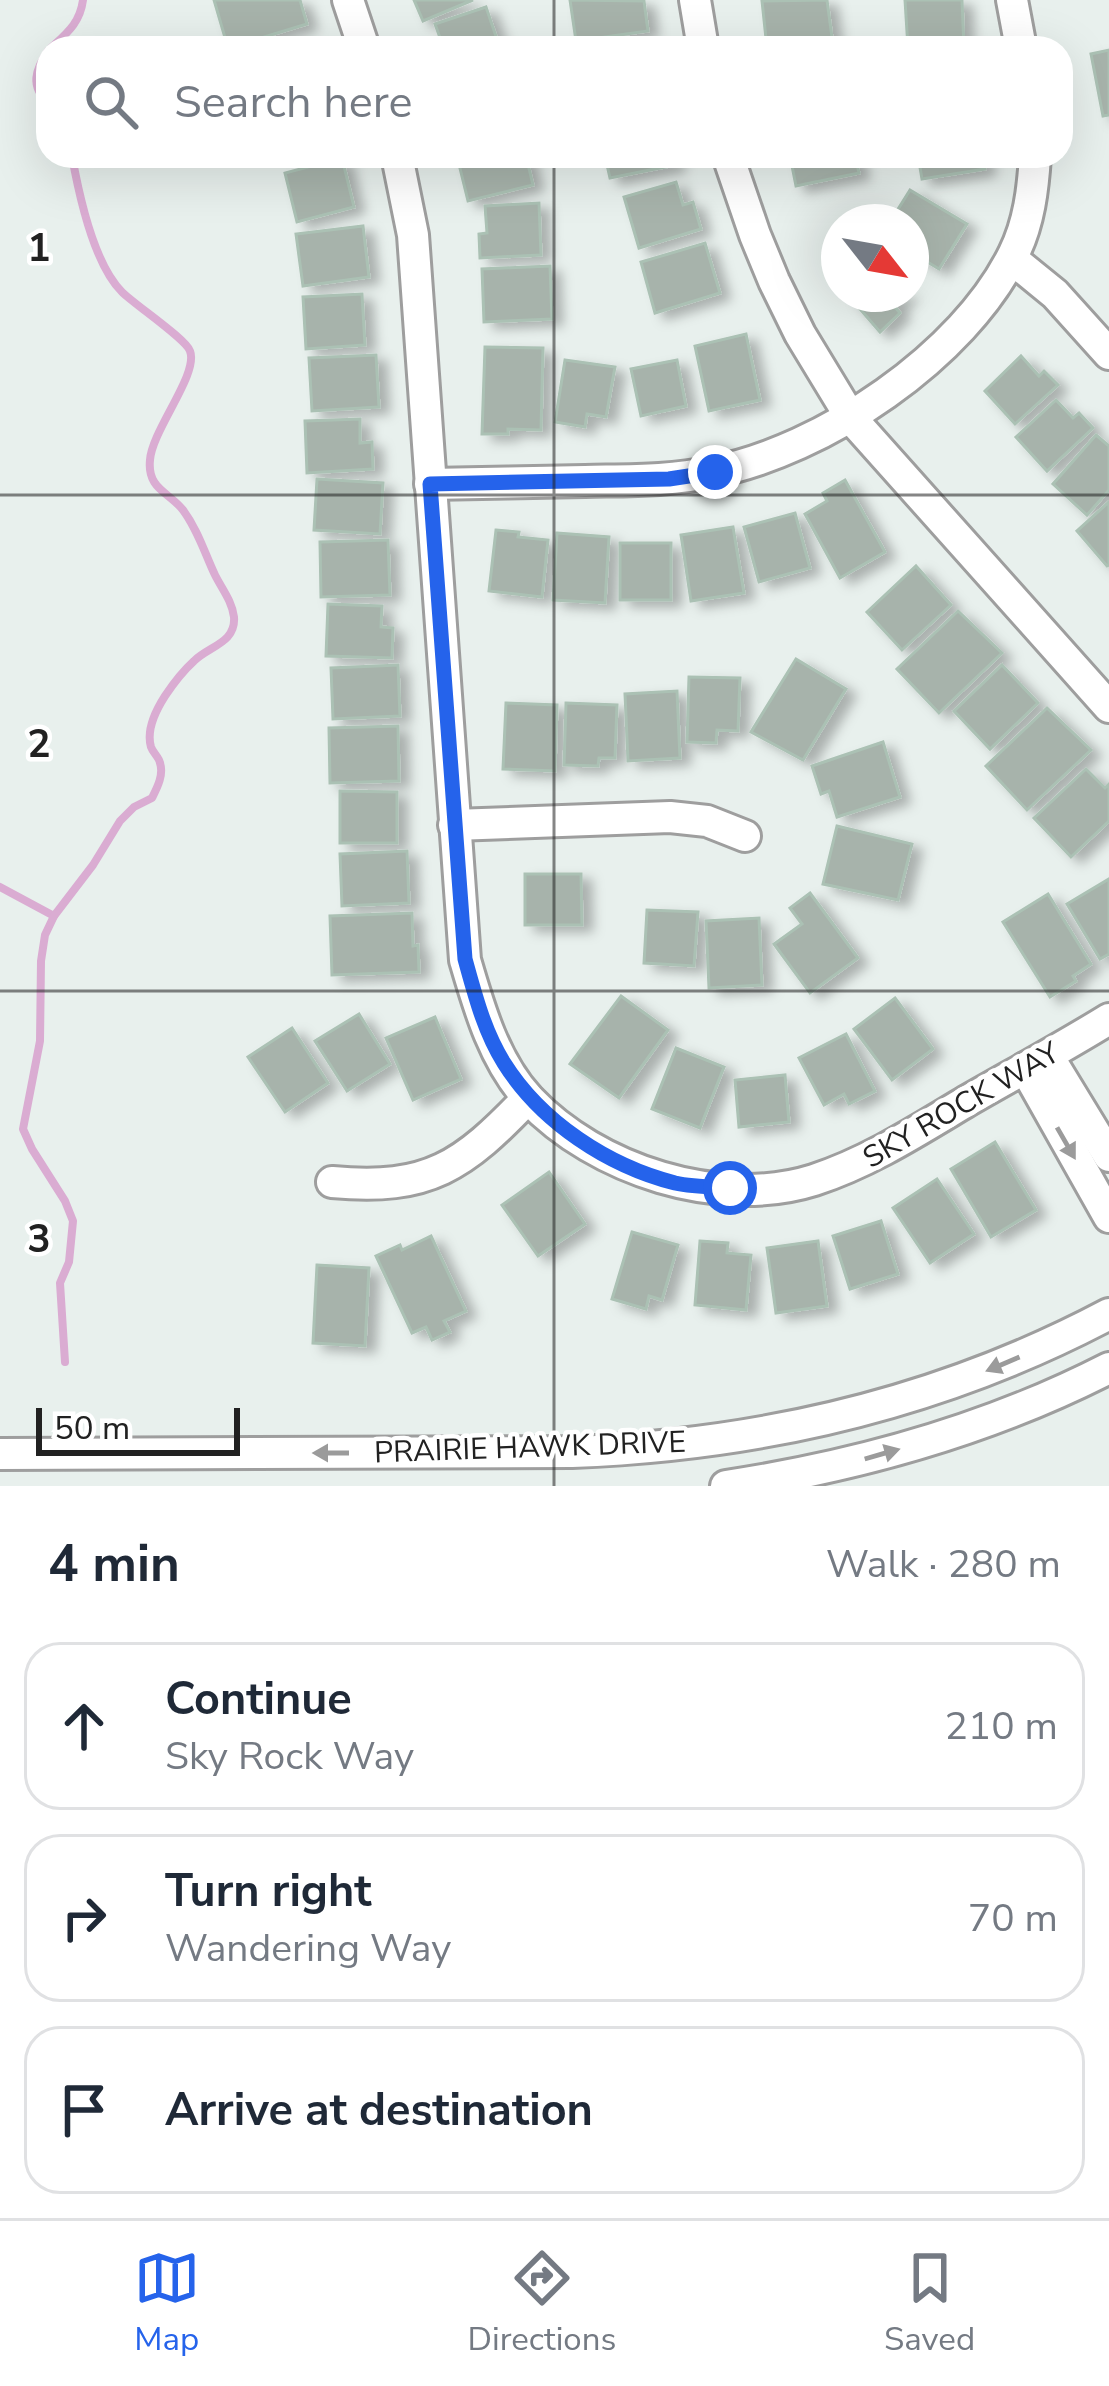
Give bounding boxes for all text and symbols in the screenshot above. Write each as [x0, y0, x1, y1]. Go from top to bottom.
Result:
search box [36, 36, 1073, 168]
icon: search [78, 69, 144, 135]
text: Search here [174, 72, 413, 133]
north arrow [821, 204, 929, 312]
text: 1 [27, 222, 51, 275]
route end [688, 445, 742, 499]
text: 2 [27, 718, 51, 771]
street label: SKY ROCK WAY [855, 1032, 1068, 1178]
one-way arrow [1054, 1126, 1075, 1160]
route start [703, 1161, 757, 1215]
text: 3 [27, 1213, 51, 1266]
one-way arrow [985, 1354, 1020, 1374]
scale bar [36, 1402, 240, 1455]
text: 50 m [54, 1406, 130, 1451]
street label: PRAIRIE HAWK DRIVE [373, 1422, 687, 1473]
one-way arrow [311, 1443, 349, 1463]
one-way arrow [864, 1444, 901, 1463]
text: 4 min [48, 1529, 180, 1599]
text: Walk · 280 m [826, 1538, 1061, 1591]
text: Continue [165, 1669, 352, 1730]
icon: ahead [51, 1693, 117, 1759]
text: 210 m [944, 1700, 1058, 1753]
text: Sky Rock Way [165, 1730, 414, 1783]
text: Turn right [165, 1861, 372, 1922]
icon: right [51, 1885, 117, 1951]
text: 70 m [968, 1892, 1058, 1945]
text: Wandering Way [165, 1922, 451, 1975]
icon: arrive [51, 2077, 117, 2143]
text: Arrive at destination [165, 2080, 593, 2141]
tab: Map [134, 2245, 200, 2362]
tab: Directions [468, 2245, 616, 2362]
tab: Saved [884, 2245, 975, 2362]

